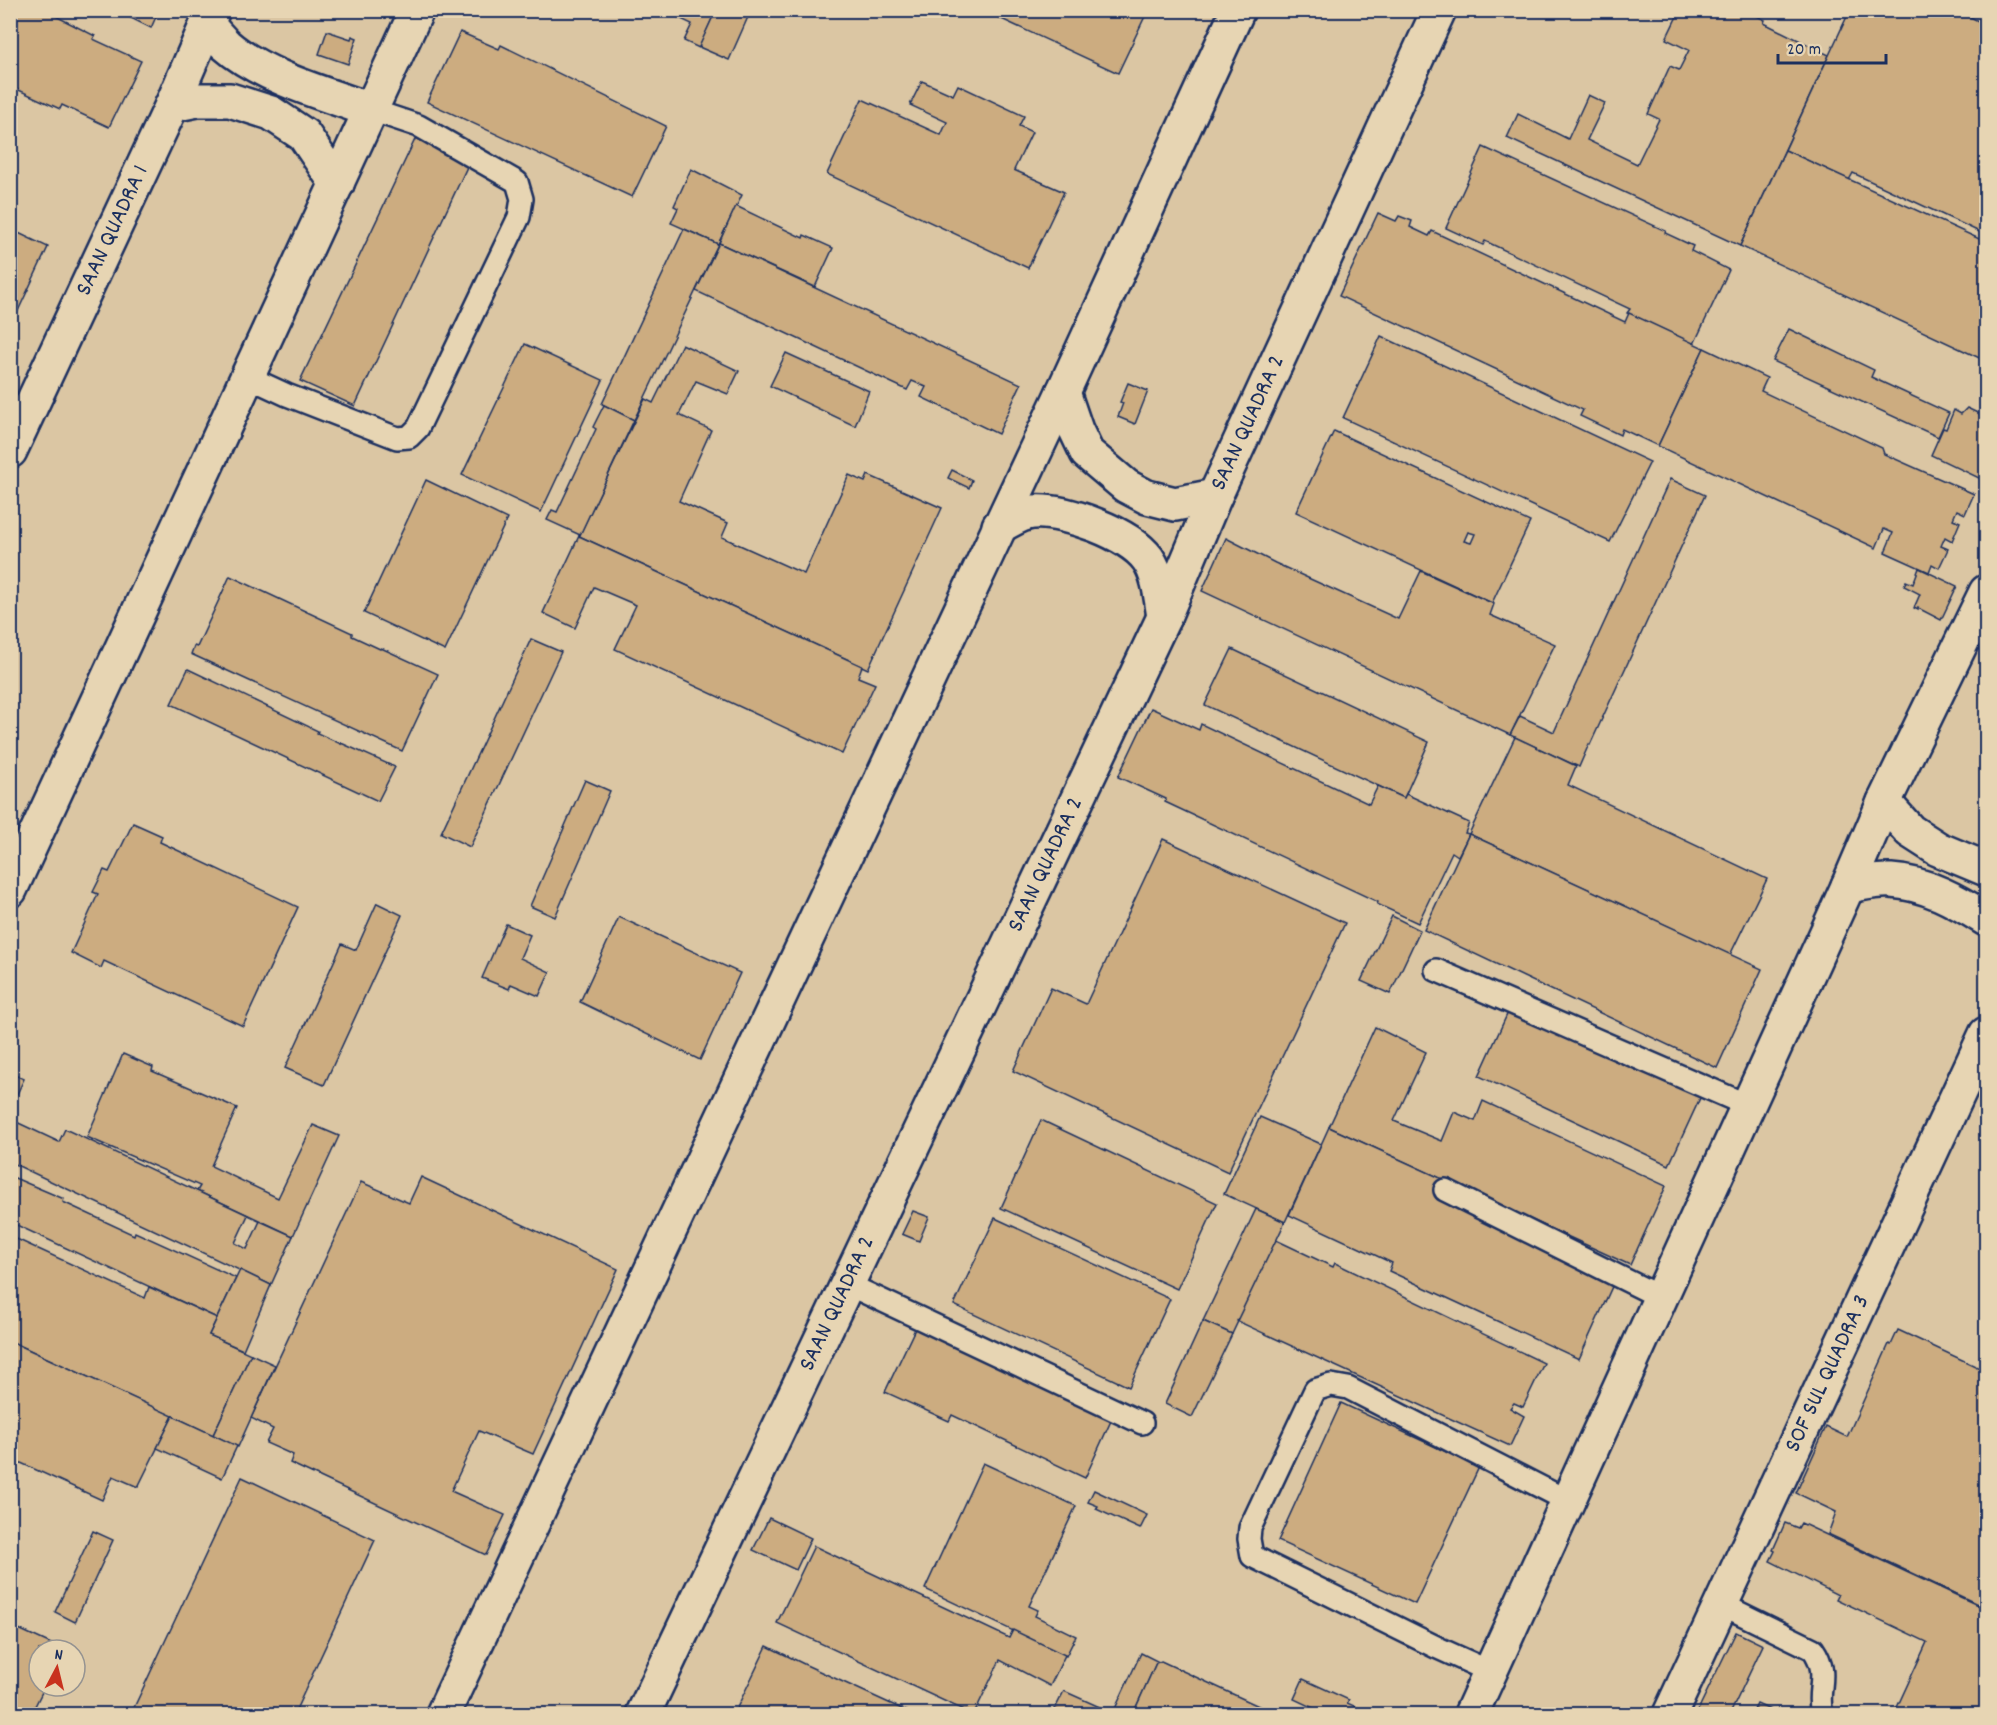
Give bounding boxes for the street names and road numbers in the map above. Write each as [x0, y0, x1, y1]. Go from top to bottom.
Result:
street label: SAAN QUADRA 1 [68, 160, 158, 302]
street label: SAAN QUADRA 2 [1203, 350, 1295, 497]
street label: SAAN QUADRA 2 [1000, 792, 1093, 938]
street label: SAAN QUADRA 2 [791, 1231, 884, 1377]
street label: SOF SUL QUADRA 3 [1777, 1290, 1879, 1458]

